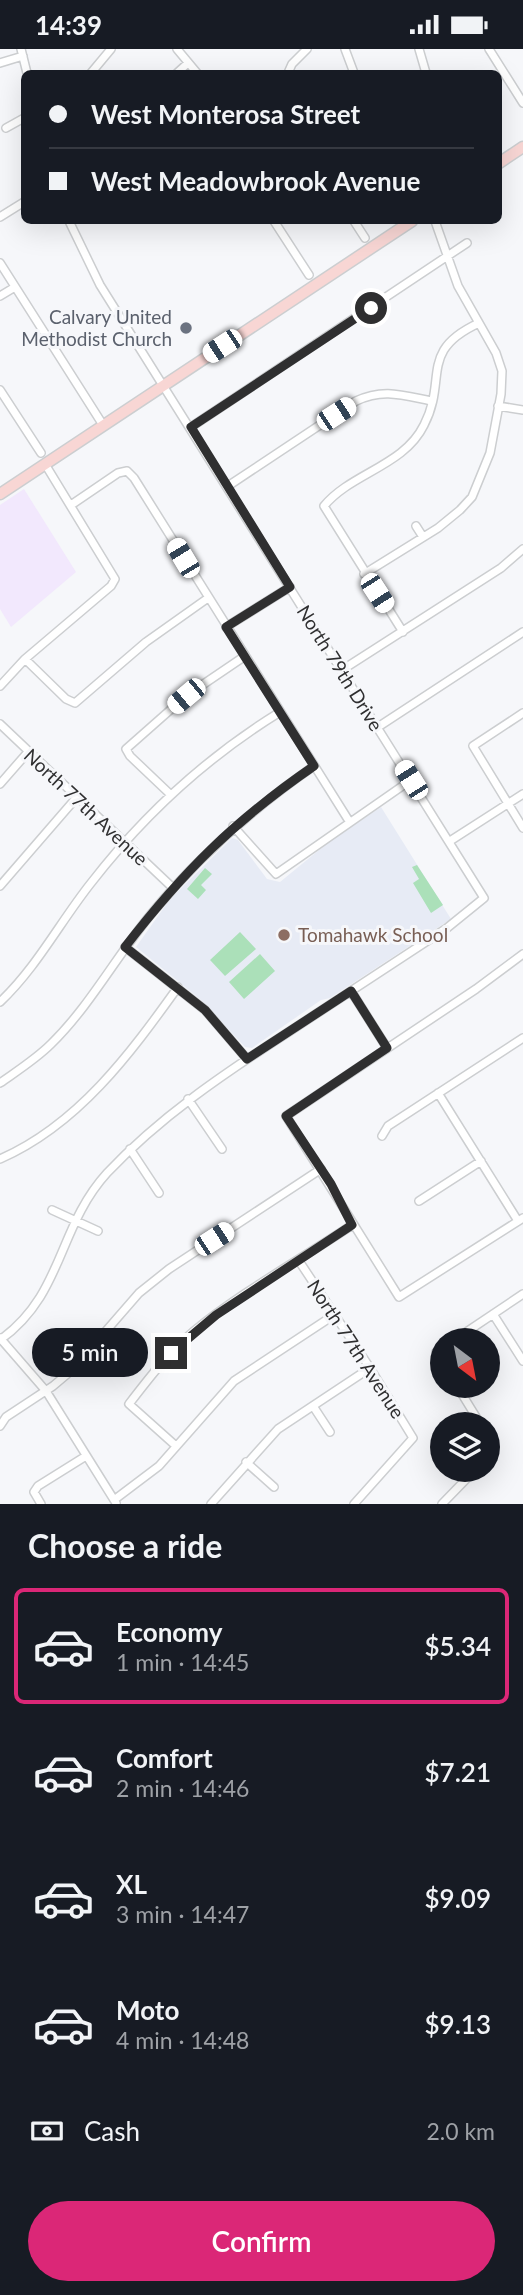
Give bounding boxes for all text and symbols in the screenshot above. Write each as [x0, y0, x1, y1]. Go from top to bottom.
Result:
text: 14:39 [35, 9, 102, 41]
text: West Monterosa Street [91, 98, 360, 130]
text: West Meadowbrook Avenue [91, 165, 420, 197]
route start [355, 292, 387, 324]
place label: Calvary United Methodist Church [21, 305, 172, 350]
marker: Calvary United Methodist Church [178, 320, 194, 336]
car [199, 326, 246, 366]
car [313, 394, 360, 434]
car [164, 535, 203, 581]
car [357, 570, 398, 616]
street label: North 79th Drive [293, 601, 388, 735]
car [164, 674, 209, 718]
street label: North 77th Avenue [20, 743, 153, 870]
car [391, 757, 432, 803]
place label: Tomahawk School [298, 923, 448, 946]
marker: Tomahawk School [276, 927, 292, 943]
car [191, 1219, 238, 1259]
street label: North 77th Avenue [303, 1275, 410, 1422]
north arrow [430, 1328, 500, 1398]
map controls [430, 1328, 500, 1482]
callout: 5 min [31, 1329, 146, 1377]
route end [155, 1337, 187, 1369]
text: 5 min [62, 1338, 118, 1366]
button: layers [430, 1412, 500, 1482]
text: Choose a ride [28, 1526, 222, 1565]
icon: car [32, 1615, 95, 1678]
text: Economy [116, 1616, 222, 1648]
text: $5.34 [425, 1630, 491, 1662]
text: 1 min · 14:45 [116, 1648, 249, 1676]
icon: car [32, 1741, 95, 1804]
text: Comfort [116, 1742, 213, 1774]
text: $7.21 [425, 1756, 491, 1788]
text: 2 min · 14:46 [116, 1774, 249, 1802]
icon: car [32, 1867, 95, 1930]
text: XL [116, 1868, 147, 1900]
text: $9.09 [425, 1882, 491, 1914]
text: 3 min · 14:47 [116, 1900, 249, 1928]
icon: car [32, 1993, 95, 2056]
text: Moto [116, 1994, 179, 2026]
text: $9.13 [425, 2008, 491, 2040]
text: 4 min · 14:48 [116, 2026, 249, 2054]
icon: cash [28, 2112, 66, 2150]
text: Cash [84, 2115, 140, 2147]
text: 2.0 km [426, 2117, 495, 2145]
button: Confirm [28, 2201, 495, 2281]

